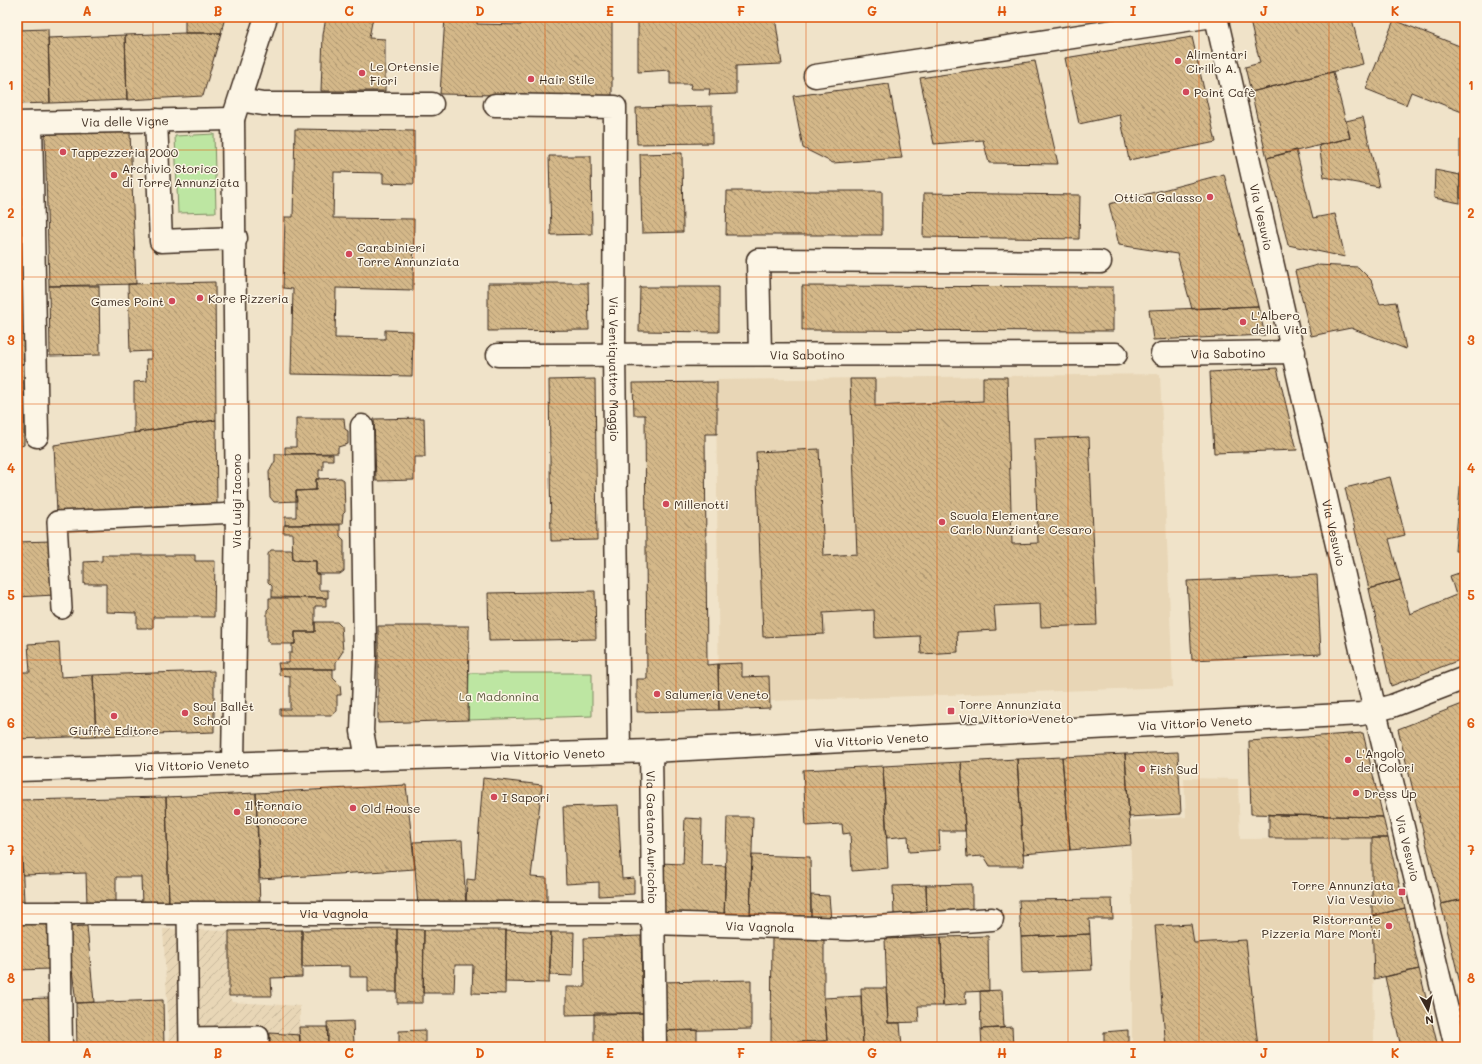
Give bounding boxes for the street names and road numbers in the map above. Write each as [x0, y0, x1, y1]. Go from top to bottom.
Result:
street label: Via delle Vigne [81, 112, 169, 130]
street label: Via Vesuvio [1246, 182, 1277, 251]
street label: Via Ventiquattro Maggio [606, 297, 623, 441]
street label: Via Sabotino [1191, 344, 1265, 362]
street label: Via Sabotino [770, 346, 844, 363]
street label: Via Luigi Iacono [228, 454, 244, 548]
street label: Via Vesuvio [1319, 498, 1349, 567]
street label: Via Vittorio Veneto [1138, 712, 1252, 734]
street label: Via Vittorio Veneto [814, 729, 929, 750]
street label: Via Vittorio Veneto [490, 744, 605, 764]
street label: Via Vittorio Veneto [135, 755, 249, 774]
street label: Via Gaetano Auricchio [643, 770, 661, 904]
street label: Via Vesuvio [1392, 813, 1424, 883]
street label: Via Vagnola [299, 905, 369, 921]
street label: Via Vagnola [725, 917, 795, 935]

